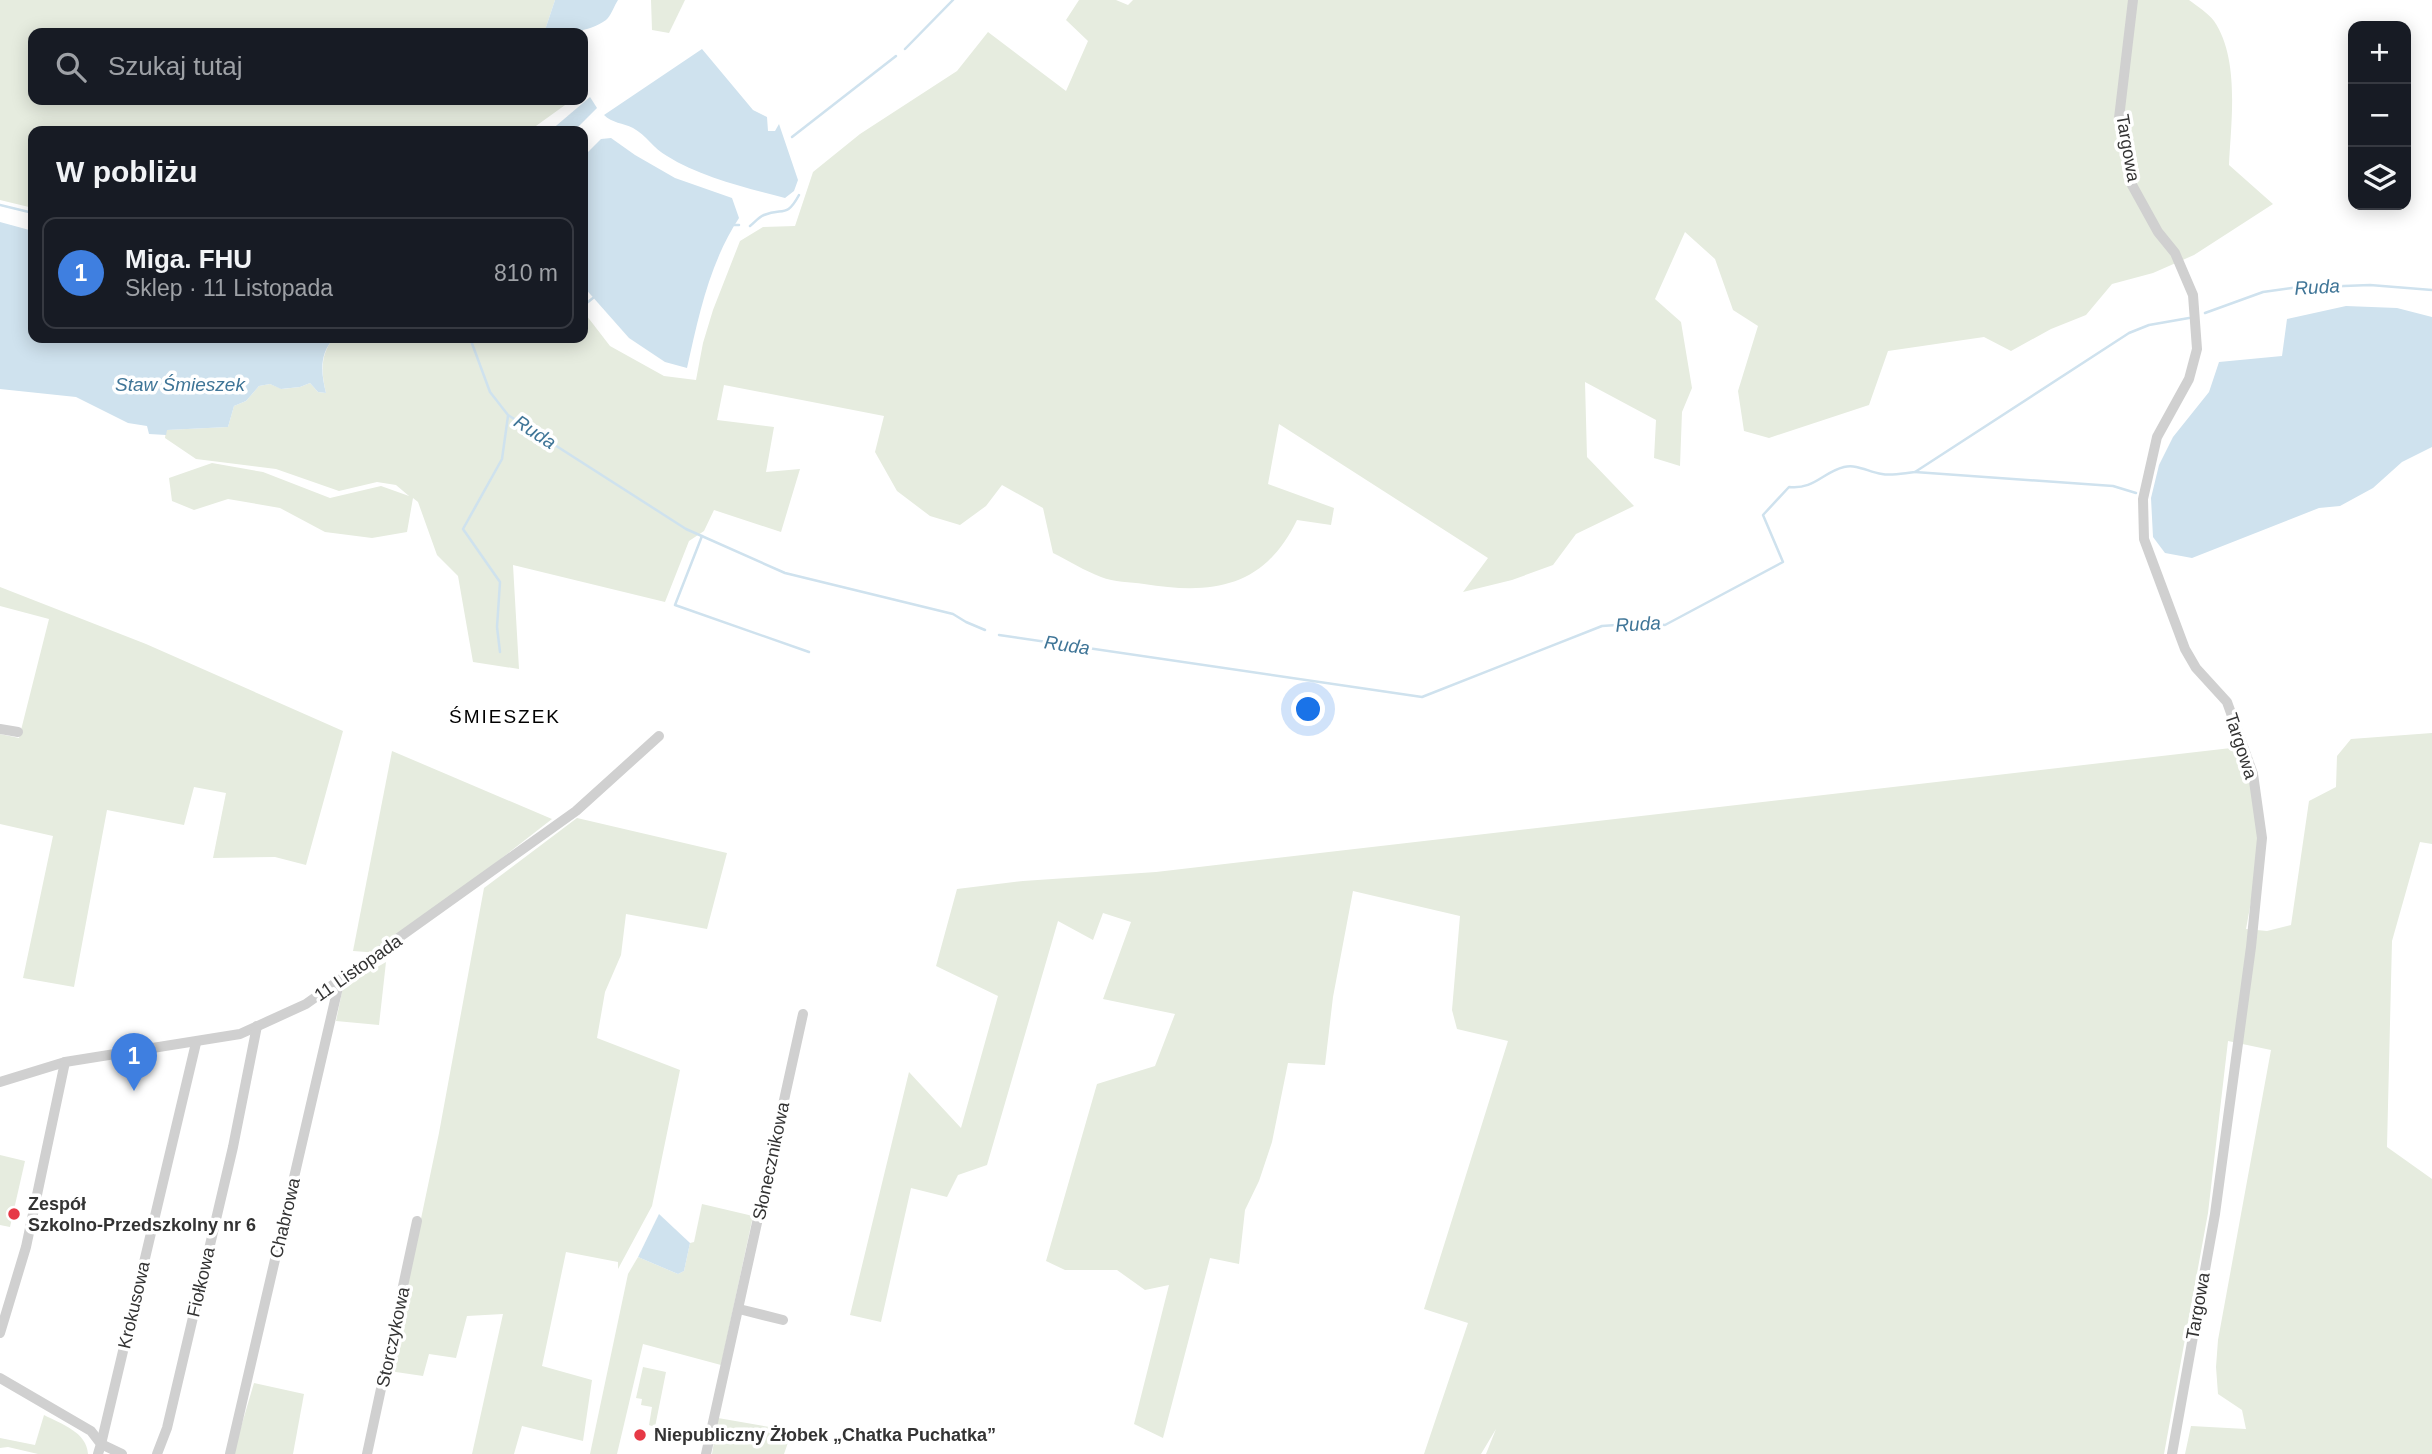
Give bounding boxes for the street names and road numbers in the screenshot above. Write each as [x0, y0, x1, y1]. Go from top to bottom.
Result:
street label: Targowa [2112, 113, 2144, 184]
street label: Targowa [2221, 711, 2261, 782]
street label: 11 Listopada [311, 930, 406, 1005]
street label: Słonecznikowa [749, 1099, 793, 1222]
street label: Chabrowa [266, 1175, 304, 1260]
street label: Fiołkowa [183, 1244, 219, 1319]
street label: Krokusowa [114, 1258, 154, 1351]
street label: Targowa [2182, 1270, 2214, 1341]
street label: Storczykowa [373, 1284, 414, 1389]

